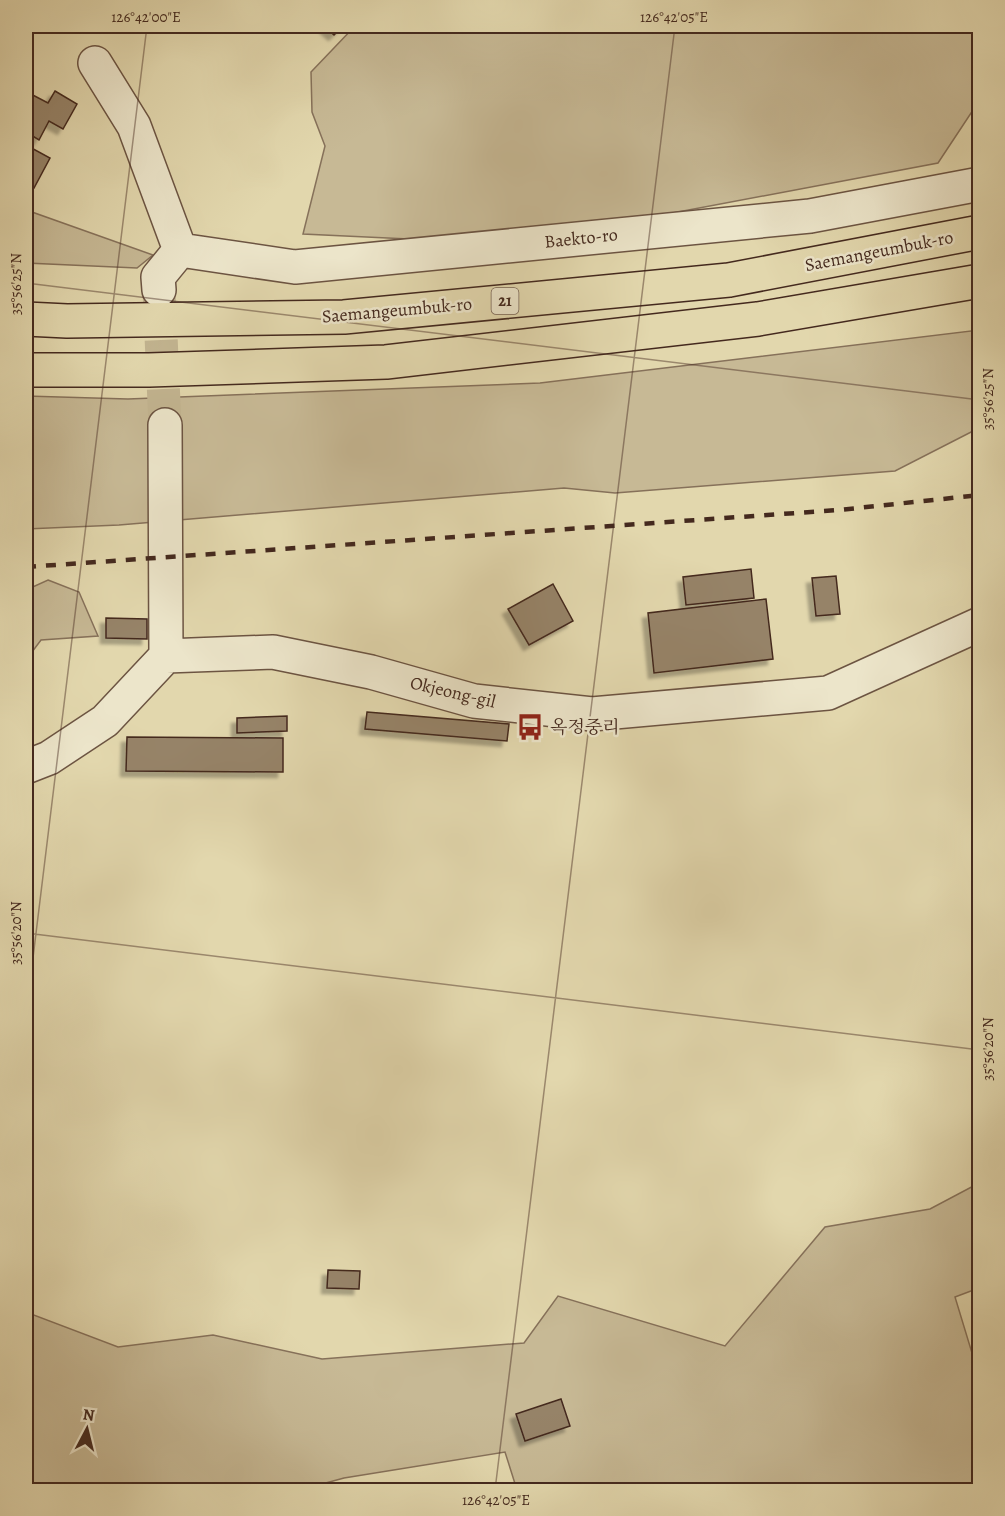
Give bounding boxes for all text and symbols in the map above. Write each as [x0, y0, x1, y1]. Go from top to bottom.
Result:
text: 126°42'00"E [111, 7, 181, 27]
text: 126°42'05"E [640, 7, 708, 27]
street label: Baekto-ro [543, 222, 619, 254]
street label: Saemangeumbuk-ro [803, 225, 955, 277]
text: 35°56'25"N [6, 253, 26, 315]
road number: 21 [492, 288, 518, 314]
street label: Saemangeumbuk-ro [321, 291, 473, 329]
text: 35°56'25"N [978, 368, 998, 430]
street label: Okjeong-gil [408, 671, 499, 714]
bus stop icon: 옥정중리 [515, 712, 545, 742]
place label: 옥정중리 [550, 715, 620, 739]
text: 35°56'20"N [6, 901, 26, 965]
text: 35°56'20"N [978, 1017, 998, 1081]
north arrow [57, 1399, 117, 1459]
text: N [82, 1403, 96, 1427]
text: 126°42'05"E [462, 1490, 530, 1510]

